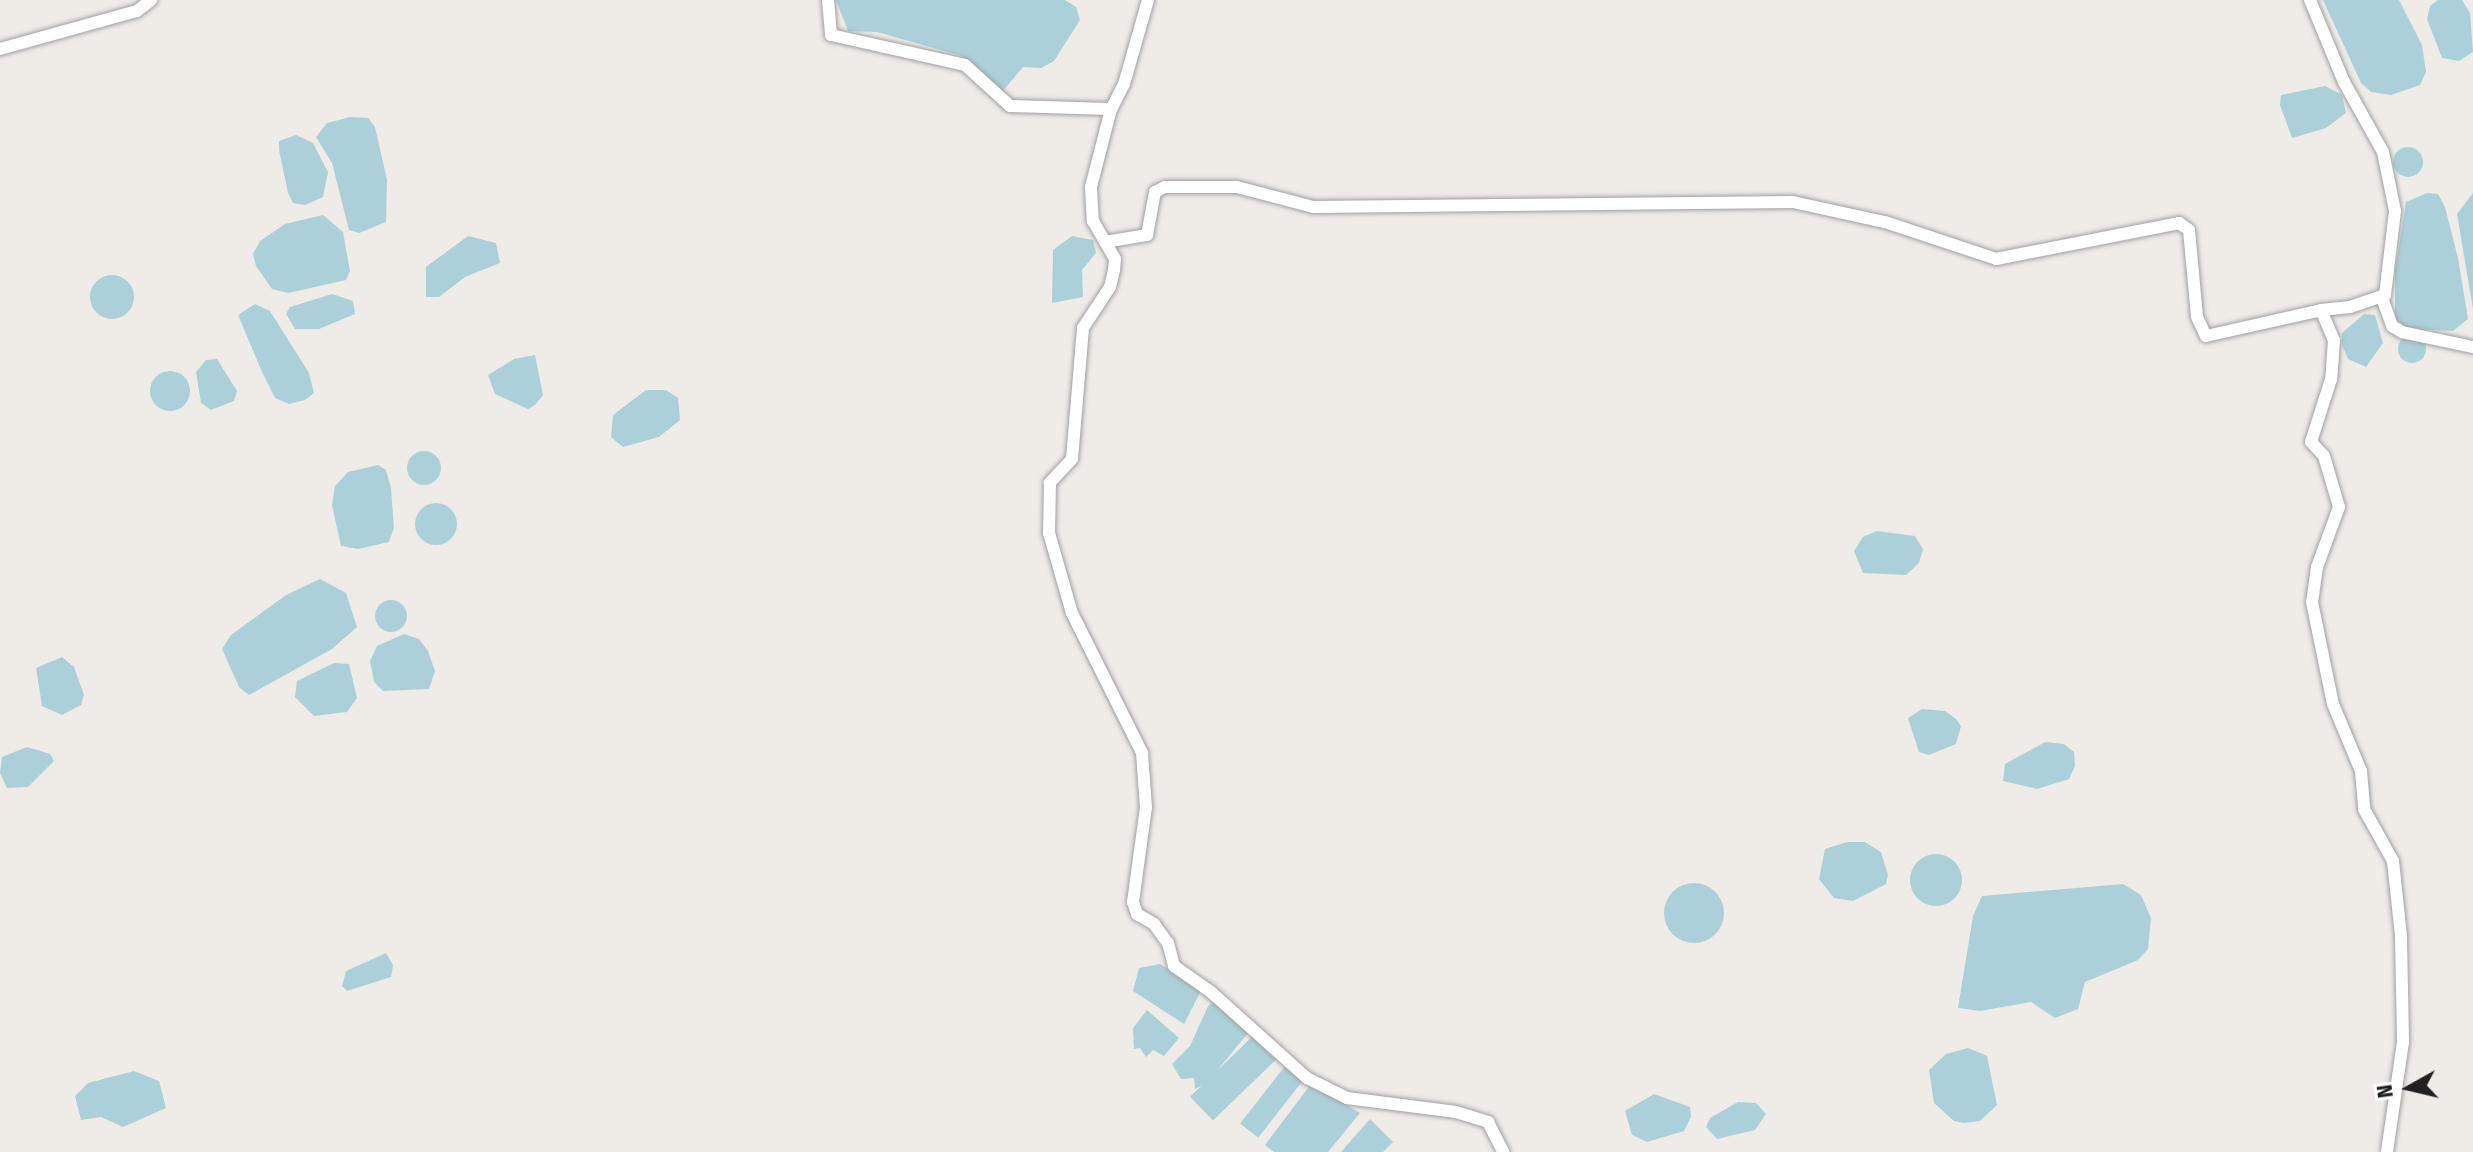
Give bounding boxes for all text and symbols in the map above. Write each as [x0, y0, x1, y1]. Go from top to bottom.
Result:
north arrow [2369, 1048, 2449, 1128]
text: N [2370, 1083, 2399, 1100]

